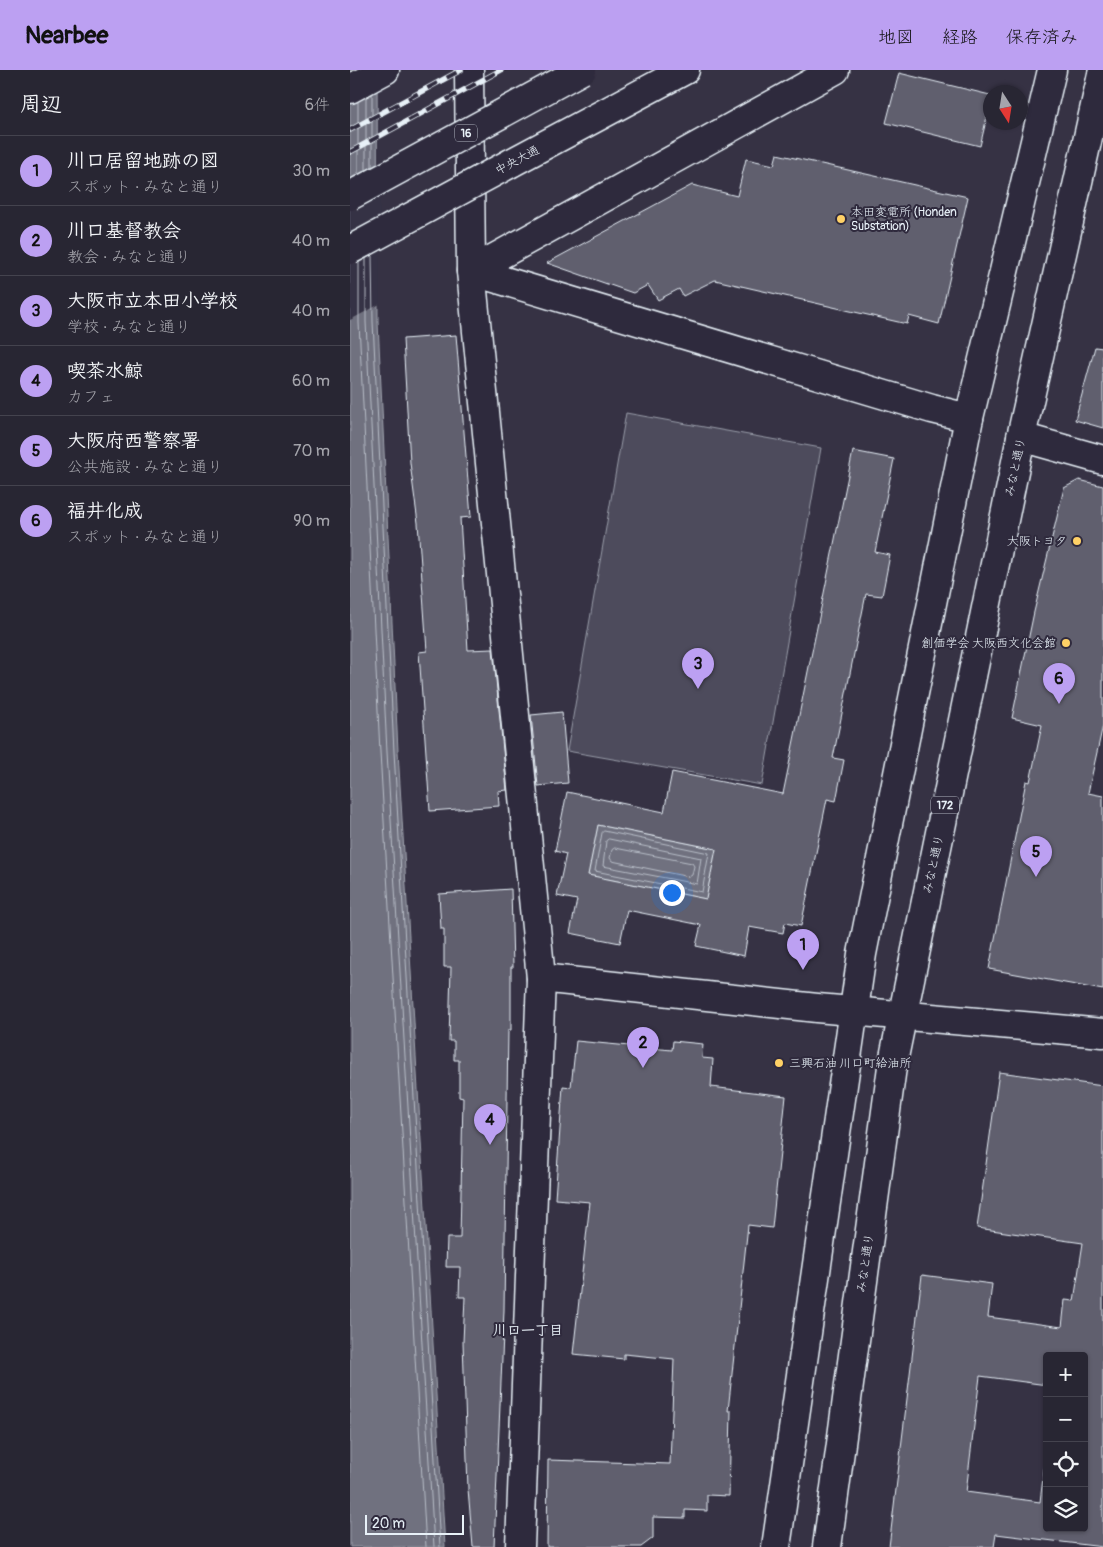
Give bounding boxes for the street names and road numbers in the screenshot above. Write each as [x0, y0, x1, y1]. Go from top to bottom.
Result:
road number: 16 [455, 124, 477, 142]
street label: 中央大通 [493, 143, 542, 178]
street label: みなと通り [1002, 436, 1029, 498]
road number: 172 [931, 796, 959, 814]
street label: みなと通り [920, 833, 947, 895]
street label: みなと通り [854, 1232, 877, 1294]

